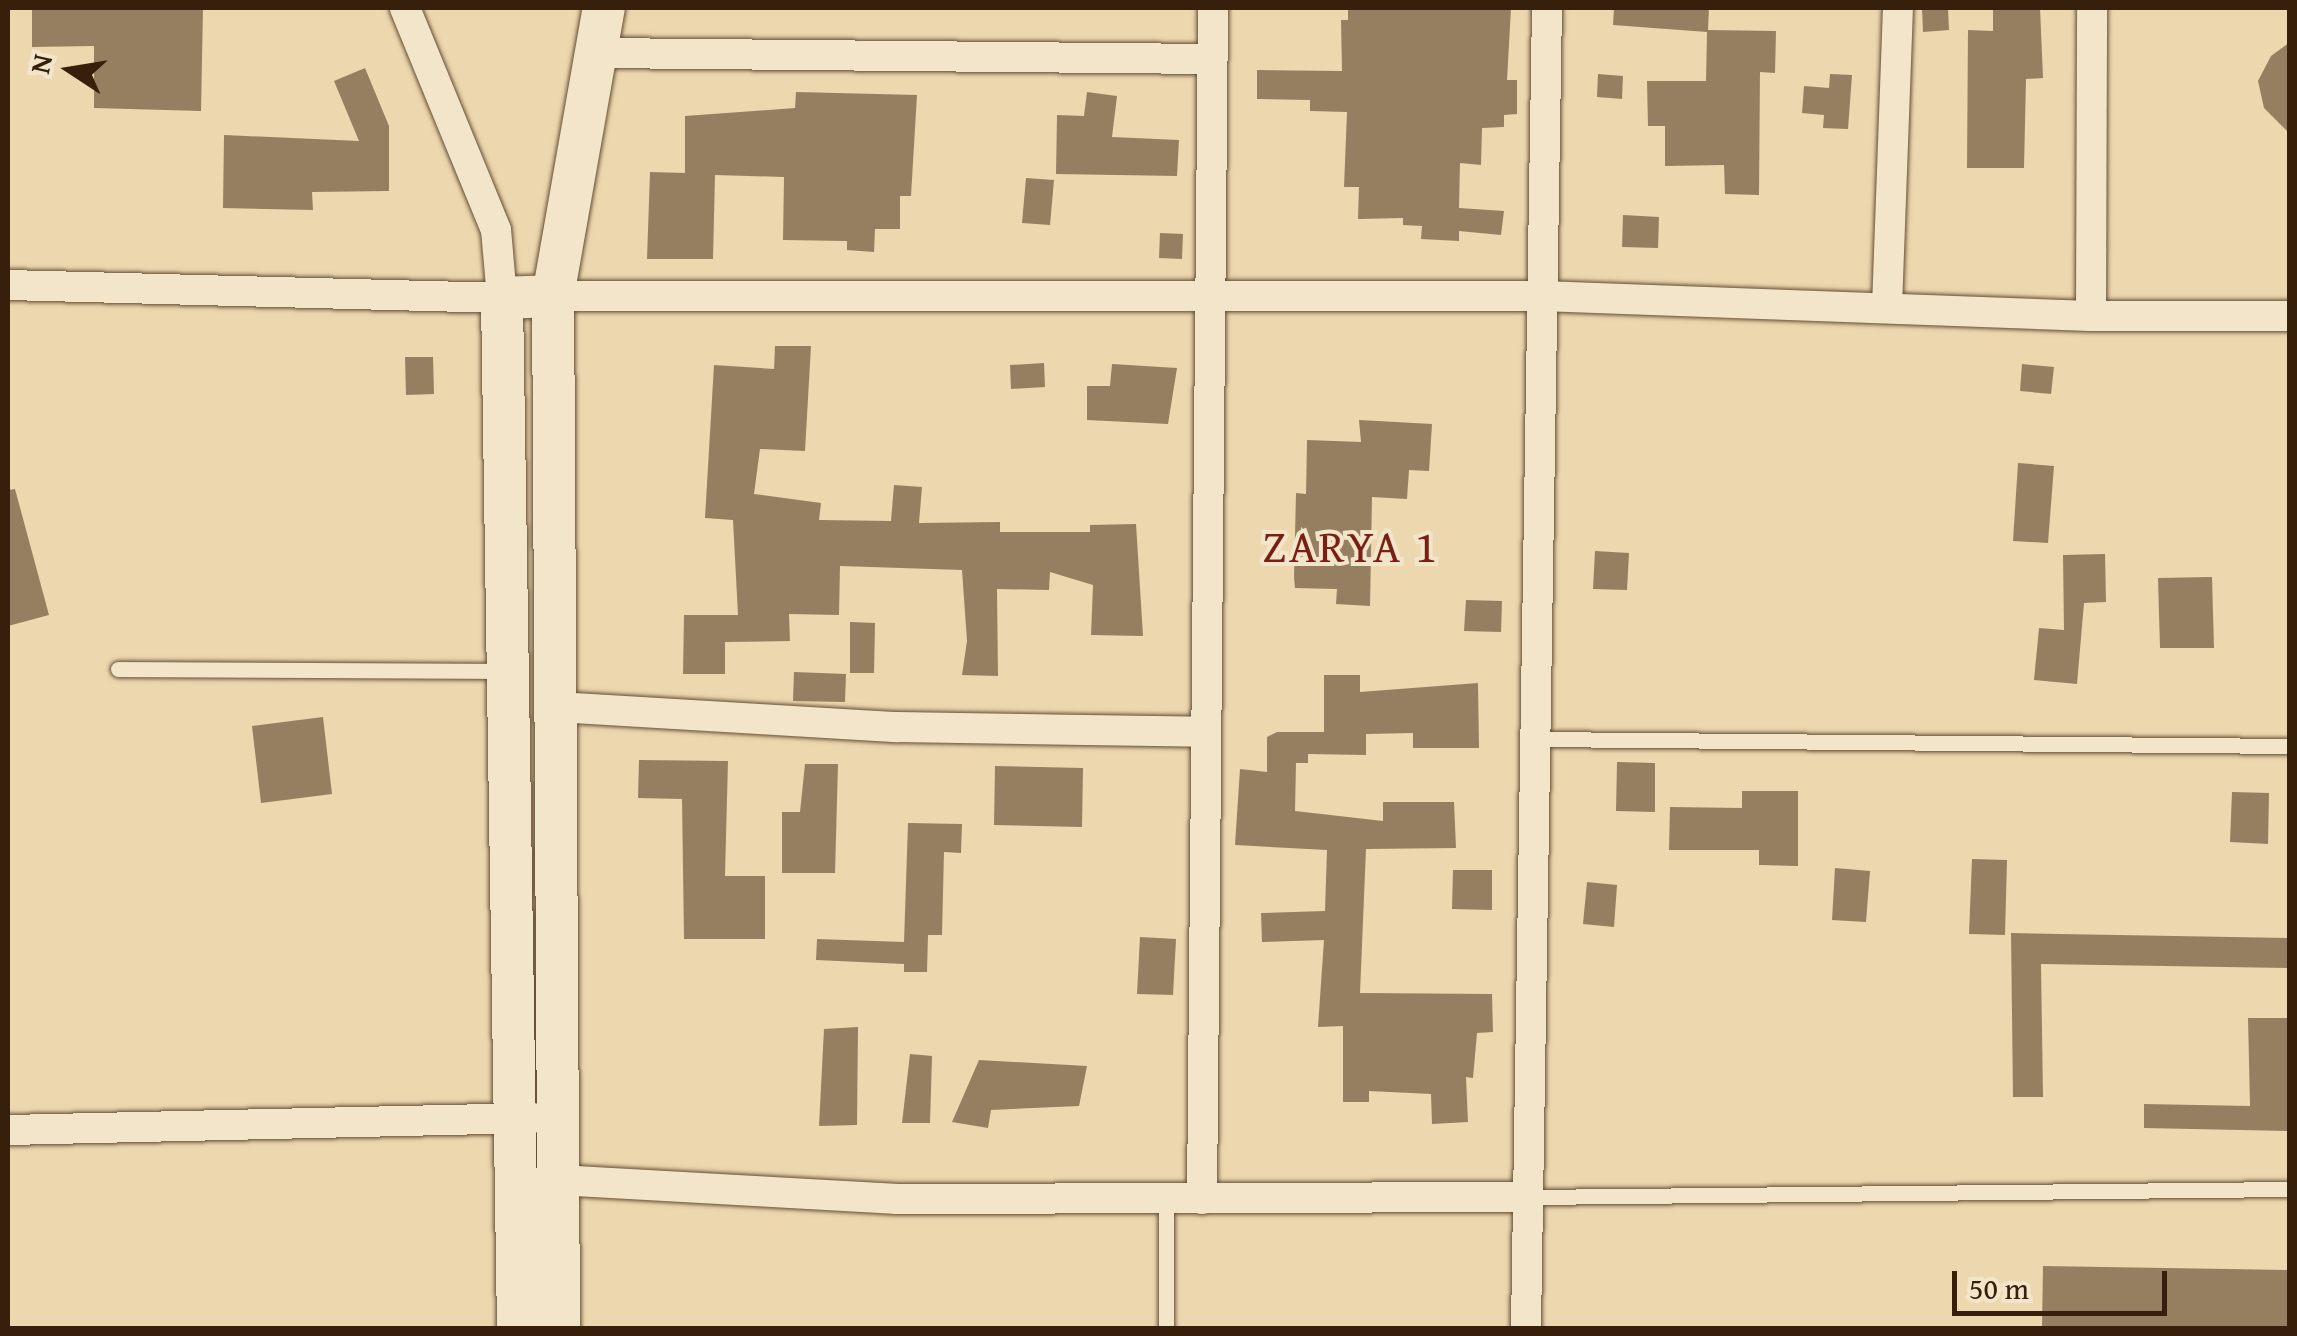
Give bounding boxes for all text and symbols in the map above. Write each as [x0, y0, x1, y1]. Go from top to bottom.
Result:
north arrow [20, 20, 120, 120]
text: N [18, 50, 62, 77]
district label: ZARYA 1 [1263, 519, 1439, 573]
scale bar [1957, 1251, 2172, 1313]
text: 50 m [1969, 1266, 2029, 1310]

